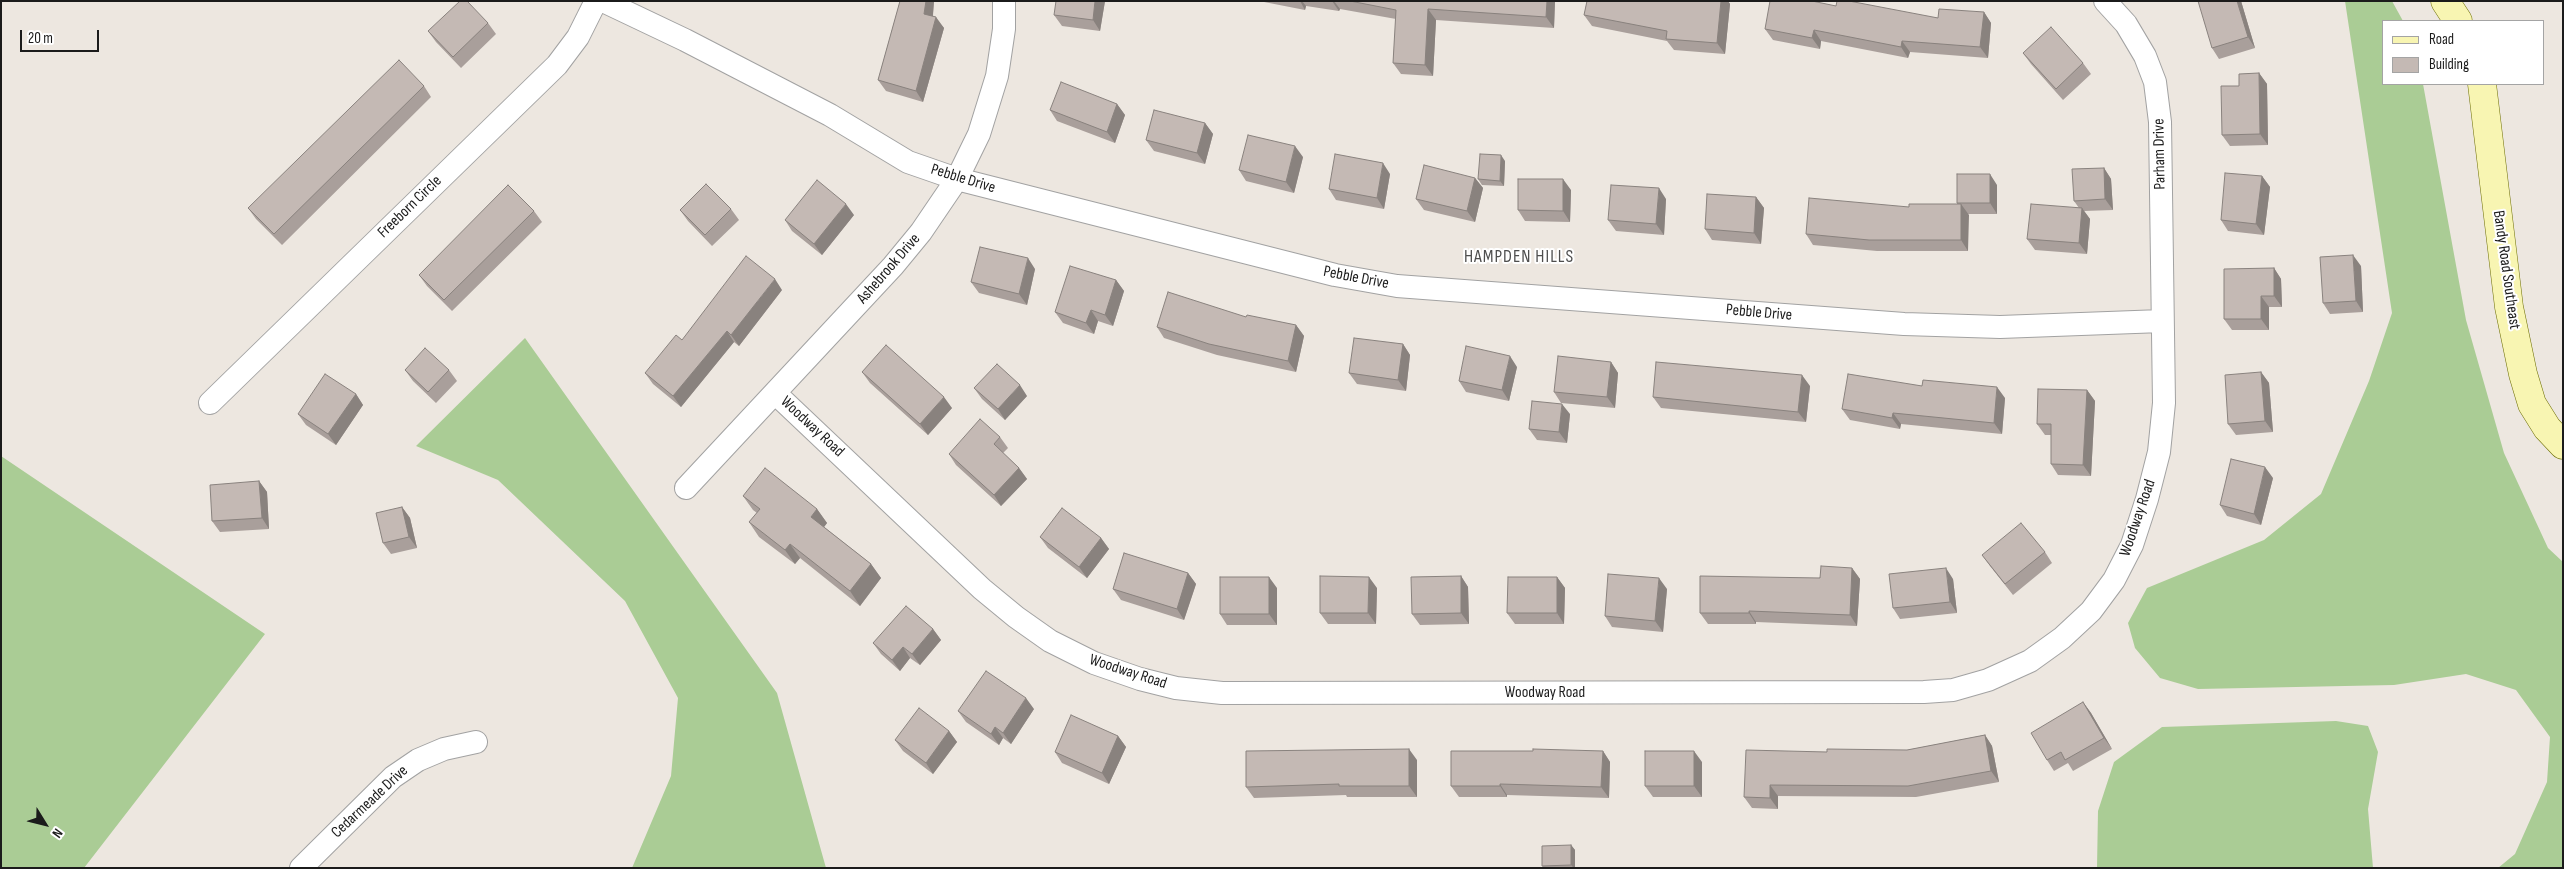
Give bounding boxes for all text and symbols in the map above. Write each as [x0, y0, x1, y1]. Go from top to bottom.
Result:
scale bar [22, 20, 101, 52]
legend [2382, 20, 2544, 85]
text: 20 m [28, 29, 53, 48]
text: Road [2429, 30, 2454, 49]
text: Building [2429, 55, 2469, 74]
street label: Parham Drive [2150, 118, 2170, 190]
street label: Pebble Drive [928, 160, 998, 198]
street label: Freeborn Circle [374, 172, 446, 242]
street label: Bandy Road Southeast [2488, 209, 2524, 331]
street label: Ashebrook Drive [853, 230, 925, 308]
district label: HAMPDEN HILLS [1462, 246, 1576, 268]
street label: Pebble Drive [1322, 262, 1390, 294]
street label: Pebble Drive [1725, 301, 1793, 325]
street label: Woodway Road [776, 393, 848, 461]
street label: Woodway Road [2116, 477, 2160, 559]
street label: Woodway Road [1087, 650, 1169, 694]
street label: Woodway Road [1505, 683, 1585, 703]
street label: Cedarmeade Drive [328, 762, 412, 842]
north arrow [20, 799, 70, 849]
text: N [48, 825, 67, 841]

